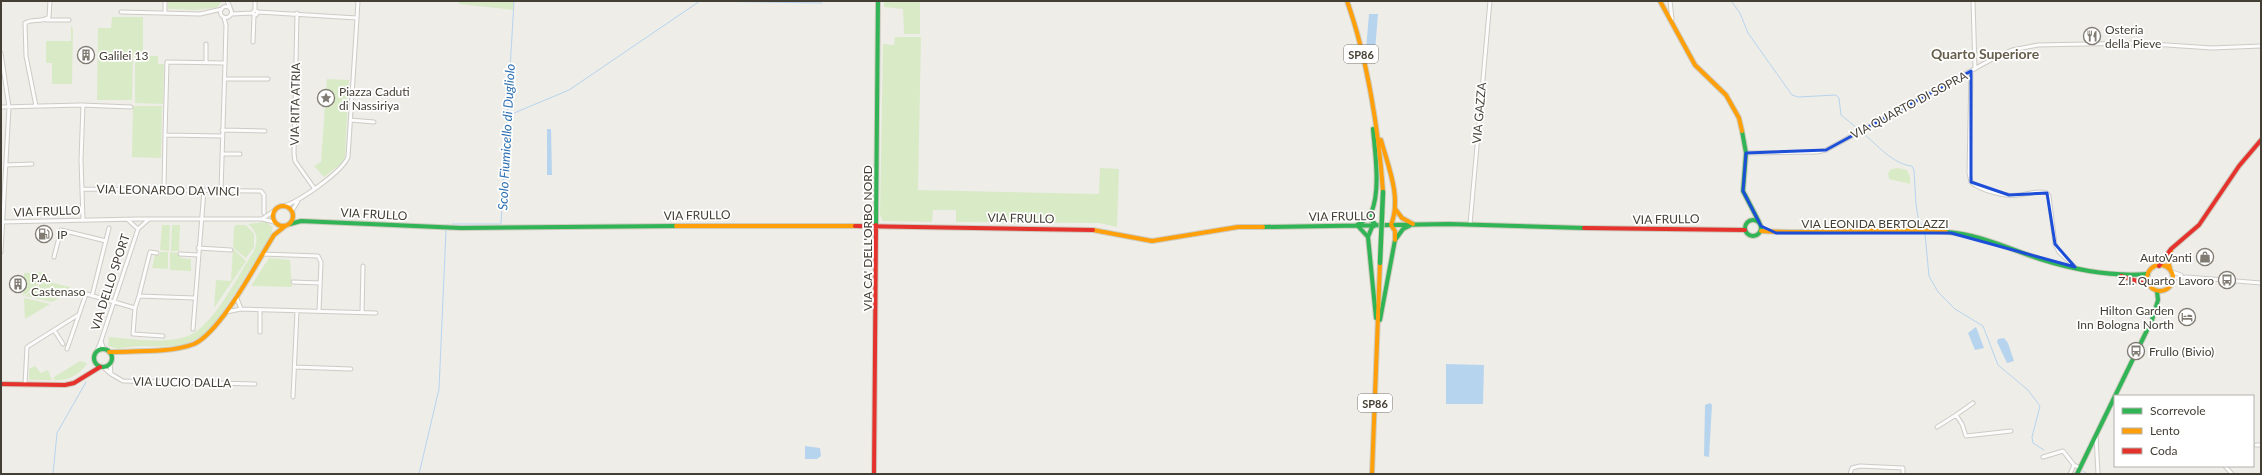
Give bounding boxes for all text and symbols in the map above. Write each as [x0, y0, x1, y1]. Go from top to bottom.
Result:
place label: Osteria della Pieve [2105, 22, 2161, 51]
restaurant icon: Osteria della Pieve [2082, 26, 2102, 46]
building icon: Galilei 13 [76, 45, 96, 65]
road number: SP86 [1344, 45, 1378, 63]
district label: Quarto Superiore [1931, 45, 2040, 62]
place label: Galilei 13 [99, 48, 148, 63]
street label: VIA RITA ATRIA [287, 61, 303, 146]
water label: Scolo Fiumicello di Dugliolo [494, 63, 518, 211]
street label: VIA QUARTO DI SOPRA [1848, 68, 1971, 142]
street label: VIA GAZZA [1469, 81, 1489, 144]
place label: Piazza Caduti di Nassiriya [339, 84, 410, 113]
place icon: Piazza Caduti di Nassiriya [316, 88, 336, 108]
street label: VIA CA' DELL'ORBO NORD [860, 165, 875, 311]
street label: VIA LEONARDO DA VINCI [97, 181, 239, 199]
street label: VIA FRULLO [13, 202, 81, 220]
street label: VIA FRULLO [340, 205, 408, 223]
street label: VIA FRULLO [663, 207, 731, 223]
street label: VIA FRULLO [1308, 208, 1376, 224]
street label: VIA FRULLO [987, 210, 1055, 226]
street label: VIA FRULLO [1632, 211, 1700, 227]
street label: VIA LEONIDA BERTOLAZZI [1801, 216, 1949, 231]
fuel station icon: IP [34, 224, 54, 244]
place label: IP [57, 227, 68, 242]
street label: VIA DELLO SPORT [87, 232, 133, 332]
shop icon: AutoVanti [2195, 247, 2215, 267]
place label: AutoVanti [2140, 250, 2192, 265]
place label: P.A. Castenaso [31, 270, 86, 299]
bus stop icon: Z.I. Quarto Lavoro [2217, 270, 2237, 290]
place label: Z.I. Quarto Lavoro [2118, 273, 2214, 288]
building icon: P.A. Castenaso [8, 274, 28, 294]
place label: Hilton Garden Inn Bologna North [2077, 303, 2174, 332]
hotel icon: Hilton Garden Inn Bologna North [2177, 307, 2197, 327]
bus stop icon: Frullo (Bivio) [2126, 341, 2146, 361]
place label: Frullo (Bivio) [2149, 344, 2214, 359]
street label: VIA LUCIO DALLA [133, 374, 232, 390]
road number: SP86 [1358, 394, 1392, 412]
legend [2114, 395, 2254, 467]
text: Scorrevole [2150, 403, 2206, 418]
text: Lento [2150, 423, 2180, 438]
text: Coda [2150, 443, 2177, 458]

